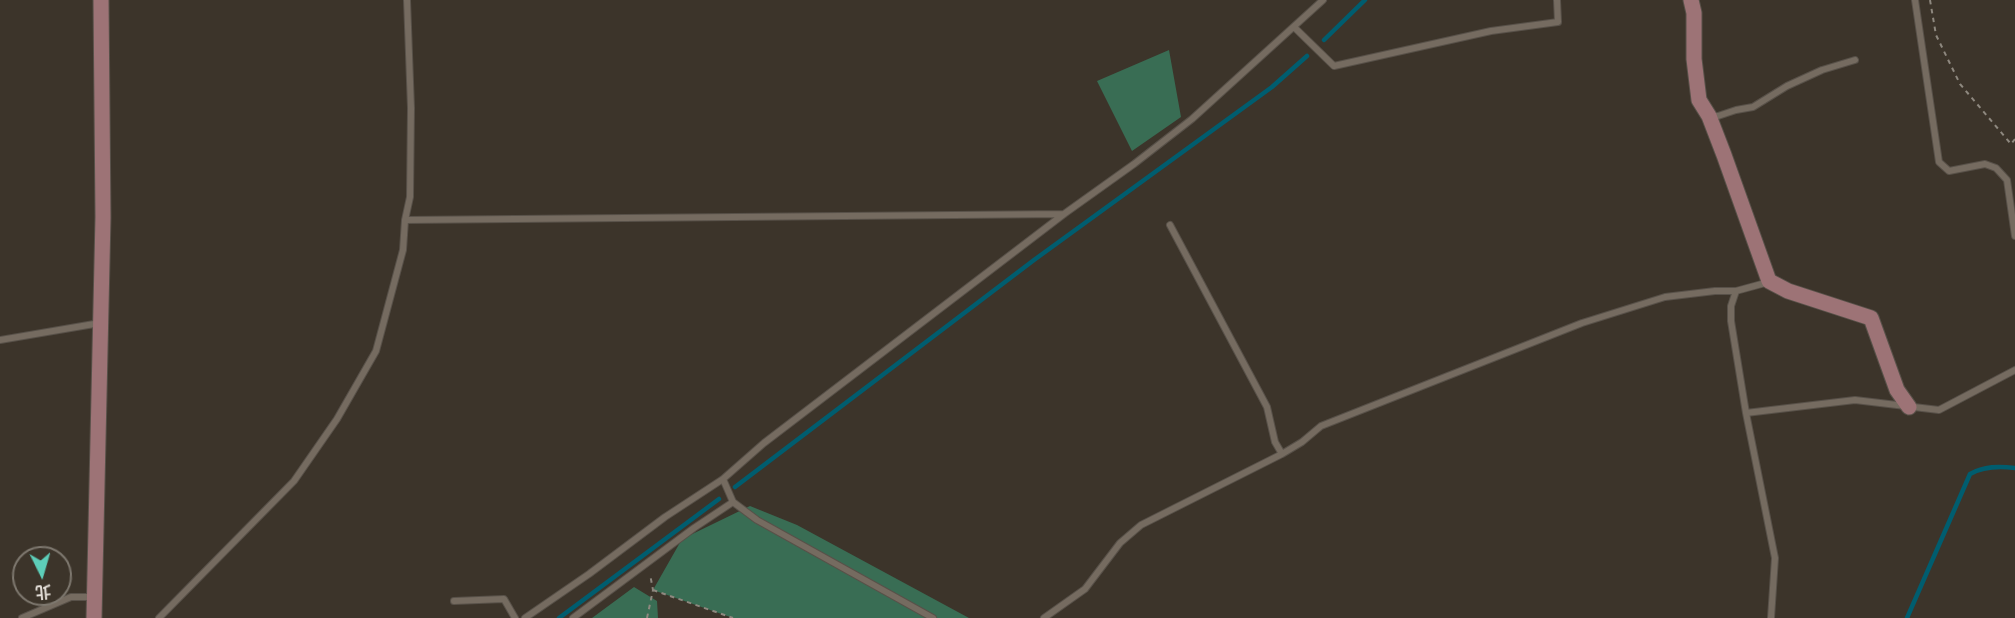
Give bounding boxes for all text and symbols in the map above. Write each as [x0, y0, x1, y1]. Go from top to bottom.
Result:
north arrow [12, 546, 72, 606]
text: 北 [34, 580, 52, 604]

